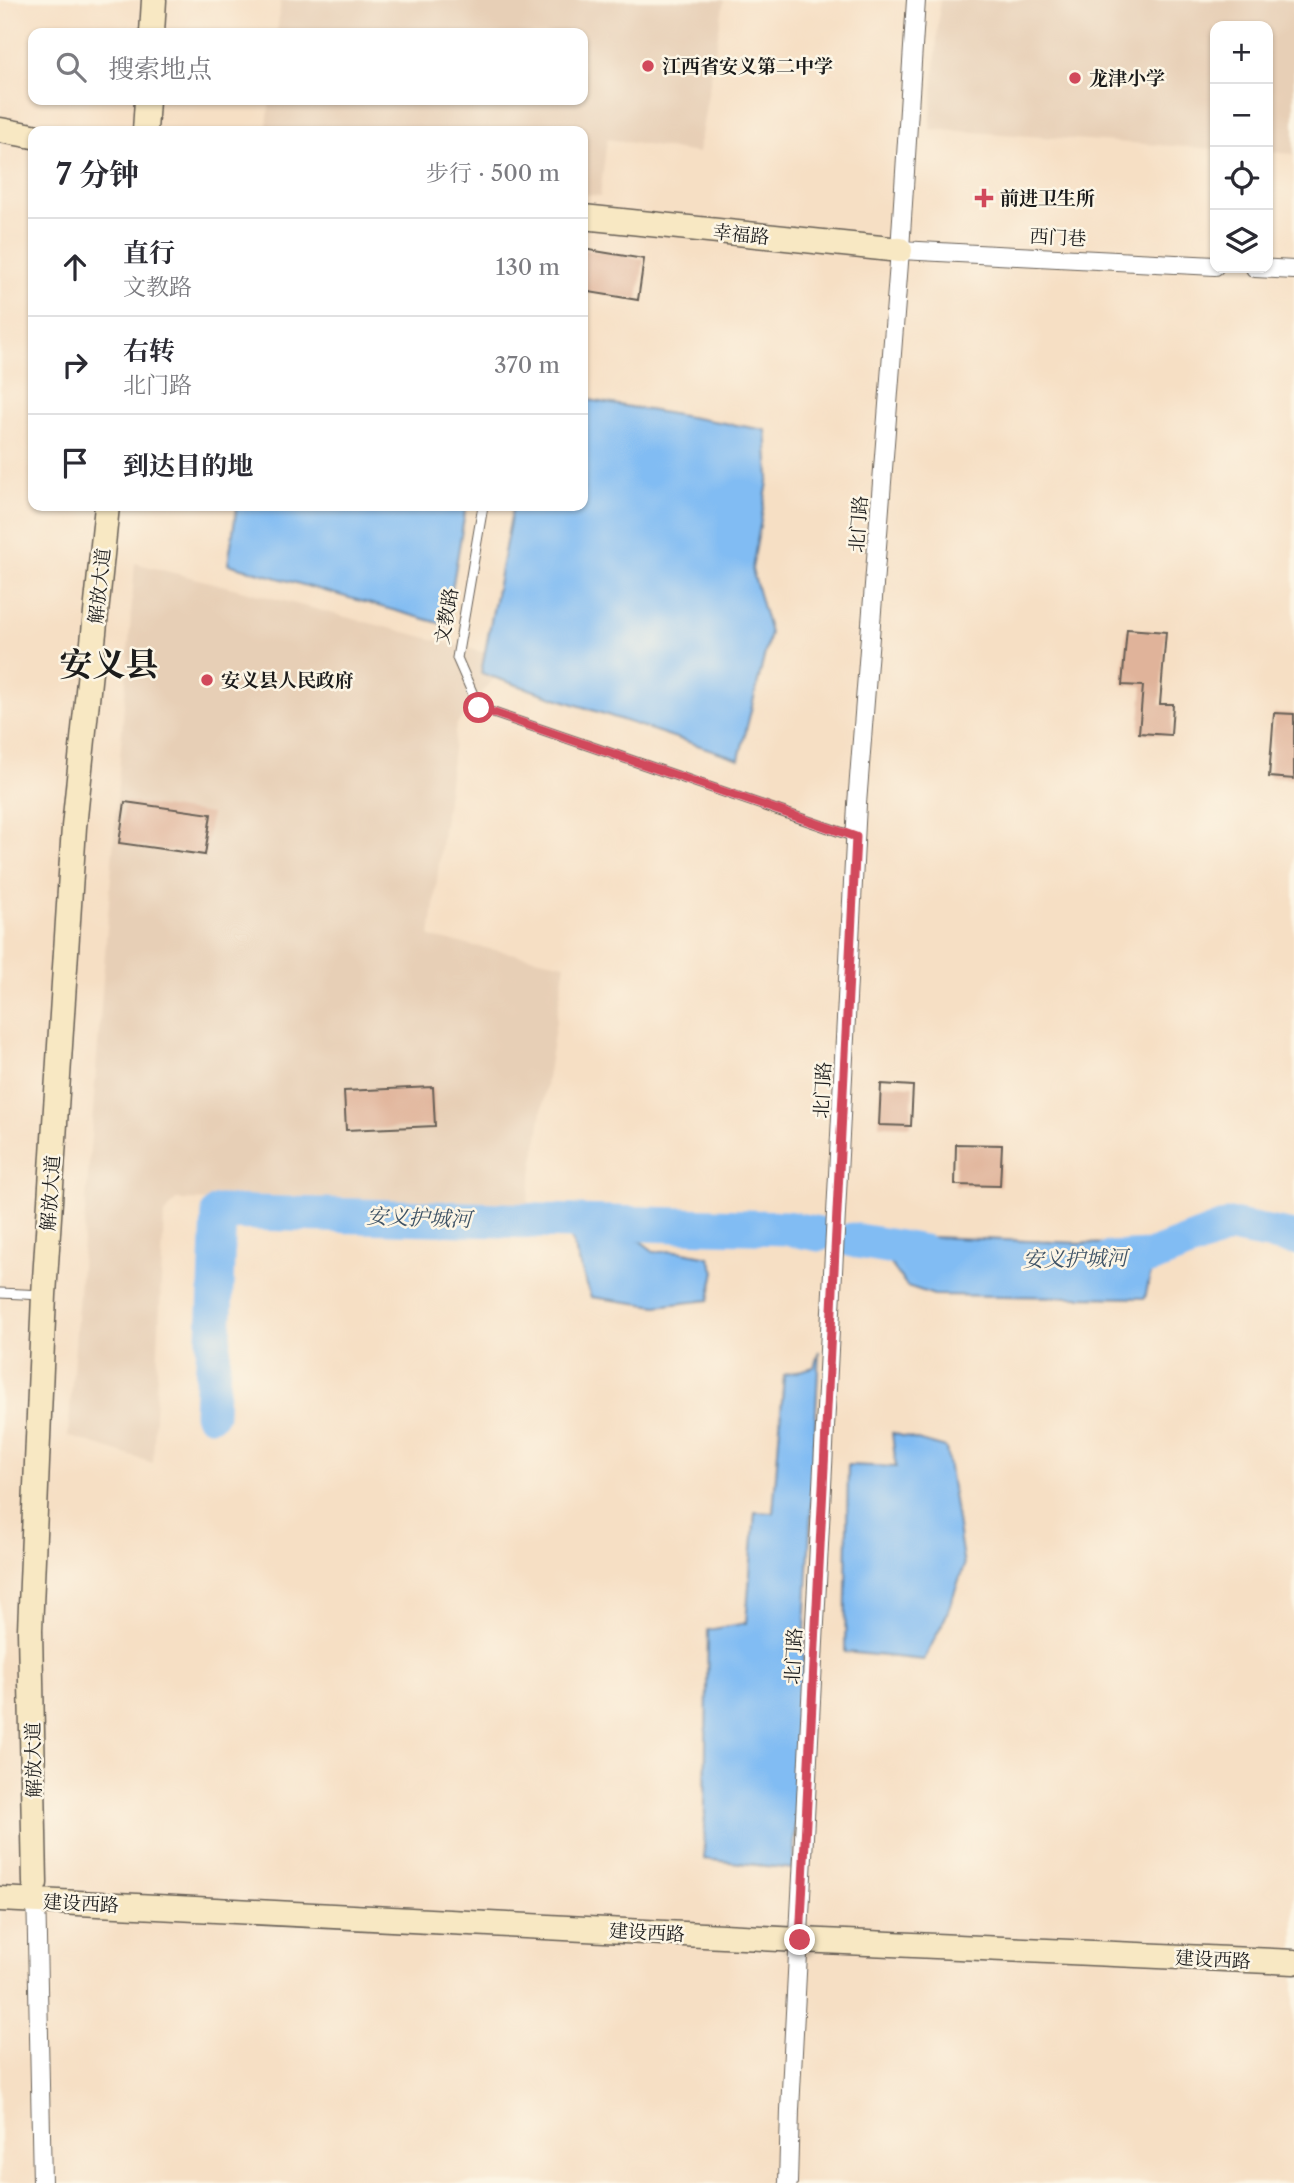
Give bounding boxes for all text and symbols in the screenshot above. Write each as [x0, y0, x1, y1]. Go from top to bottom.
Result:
map controls [1210, 21, 1273, 273]
button: + [1210, 21, 1273, 84]
search box [28, 28, 588, 105]
icon: search [52, 48, 90, 86]
text: 搜索地点 [108, 53, 212, 85]
place label: 江西省安义第二中学 [662, 55, 833, 78]
marker: 江西省安义第二中学 [640, 58, 656, 74]
place label: 龙津小学 [1089, 67, 1165, 90]
marker: 龙津小学 [1067, 70, 1083, 86]
button: − [1210, 84, 1273, 147]
button: locate [1210, 147, 1273, 210]
text: 7 分钟 [56, 156, 139, 193]
text: 步行 · 500 m [426, 159, 560, 187]
place label: 前进卫生所 [1000, 187, 1095, 210]
marker: 前进卫生所 [974, 188, 994, 208]
button: layers [1210, 210, 1273, 273]
street label: 幸福路 [711, 220, 771, 249]
street label: 西门巷 [1029, 225, 1087, 250]
text: 直行 [123, 237, 175, 269]
icon: ahead [56, 248, 94, 286]
text: 130 m [496, 253, 560, 281]
text: 文教路 [123, 273, 192, 301]
text: 右转 [123, 335, 175, 367]
icon: right [56, 346, 94, 384]
text: 370 m [494, 351, 560, 379]
text: 北门路 [123, 371, 192, 399]
icon: arrive [56, 444, 94, 482]
text: 到达目的地 [123, 450, 253, 482]
street label: 北门路 [845, 495, 872, 553]
street label: 解放大道 [84, 547, 115, 625]
street label: 文教路 [430, 586, 463, 646]
district label: 安义县 [60, 644, 159, 685]
place label: 安义县人民政府 [221, 669, 354, 692]
marker: 安义县人民政府 [199, 672, 215, 688]
route start [463, 692, 494, 723]
street label: 北门路 [810, 1061, 835, 1119]
street label: 解放大道 [36, 1154, 65, 1232]
water label: 安义护城河 [366, 1203, 476, 1232]
water label: 安义护城河 [1022, 1245, 1132, 1272]
street label: 北门路 [781, 1627, 806, 1685]
street label: 解放大道 [21, 1722, 46, 1798]
street label: 建设西路 [42, 1890, 120, 1917]
street label: 建设西路 [608, 1919, 686, 1946]
route end [784, 1924, 815, 1955]
street label: 建设西路 [1174, 1946, 1252, 1973]

